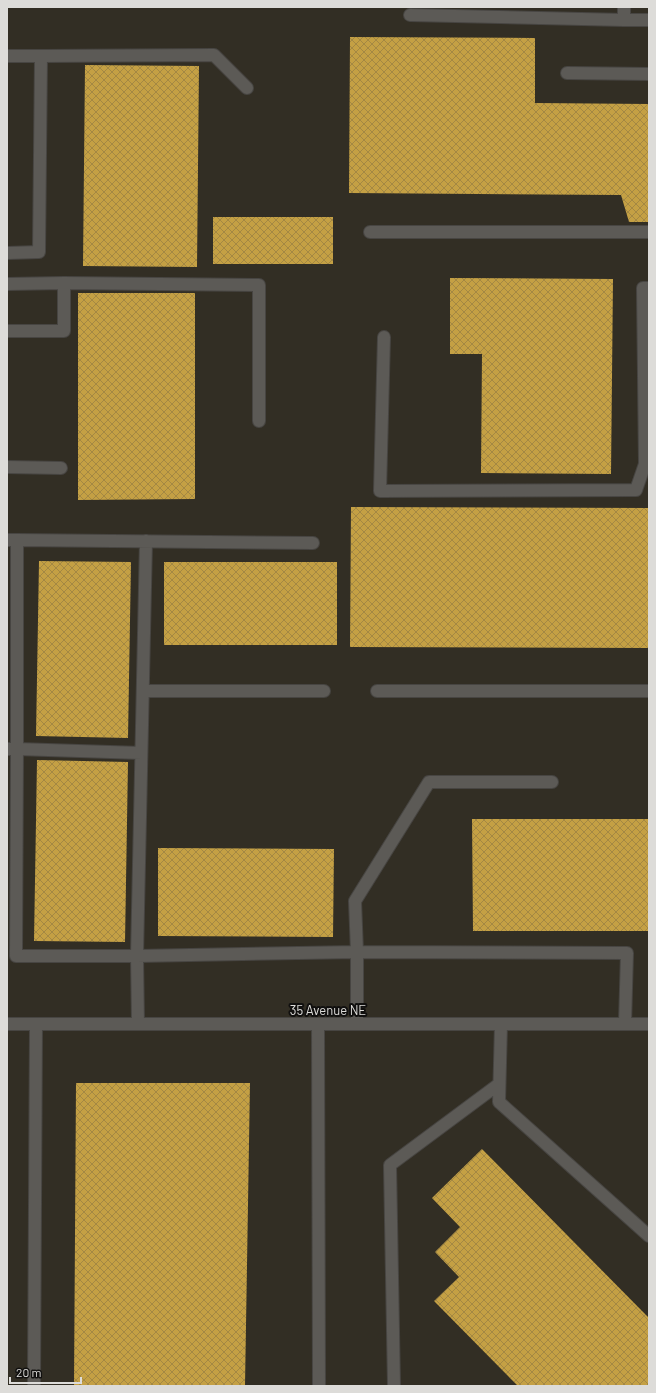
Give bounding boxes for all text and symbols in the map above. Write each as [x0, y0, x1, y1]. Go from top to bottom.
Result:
street label: 35 Avenue NE [290, 1002, 366, 1018]
scale bar [10, 1359, 81, 1385]
text: 20 m [16, 1365, 42, 1379]

